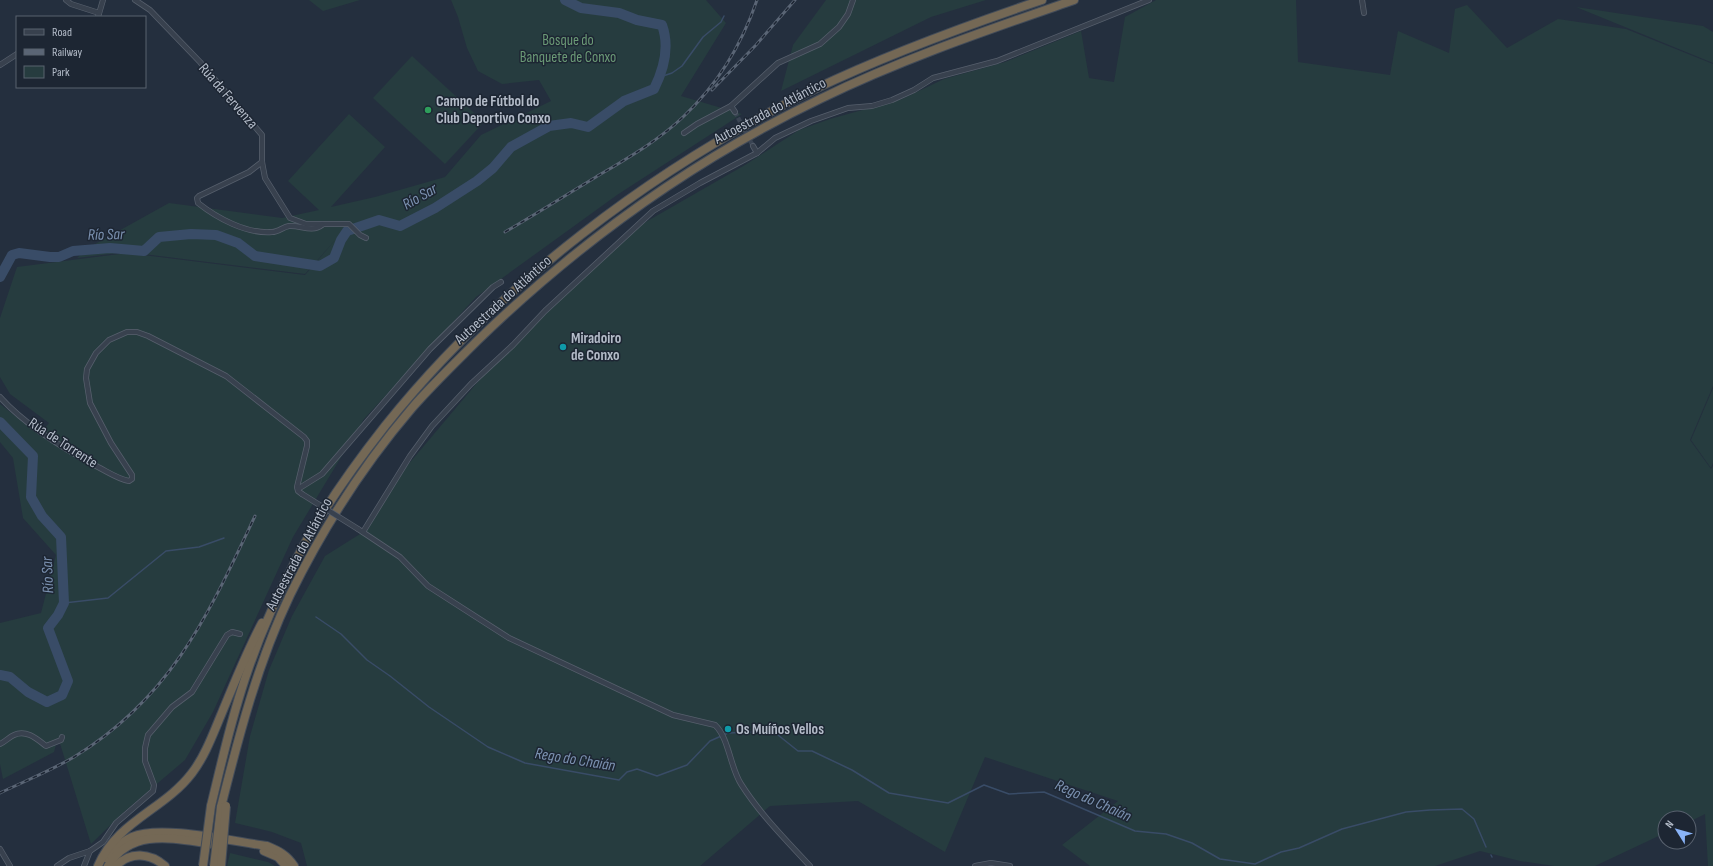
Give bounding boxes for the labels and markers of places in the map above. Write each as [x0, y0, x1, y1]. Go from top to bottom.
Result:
place label: Campo de Fútbol do Club Deportivo Conxo [436, 92, 551, 128]
marker: Campo de Fútbol do Club Deportivo Conxo [423, 105, 433, 115]
place label: Miradoiro de Conxo [571, 329, 621, 365]
marker: Miradoiro de Conxo [558, 342, 568, 352]
place label: Os Muíños Vellos [736, 720, 824, 739]
marker: Os Muíños Vellos [723, 724, 733, 734]

